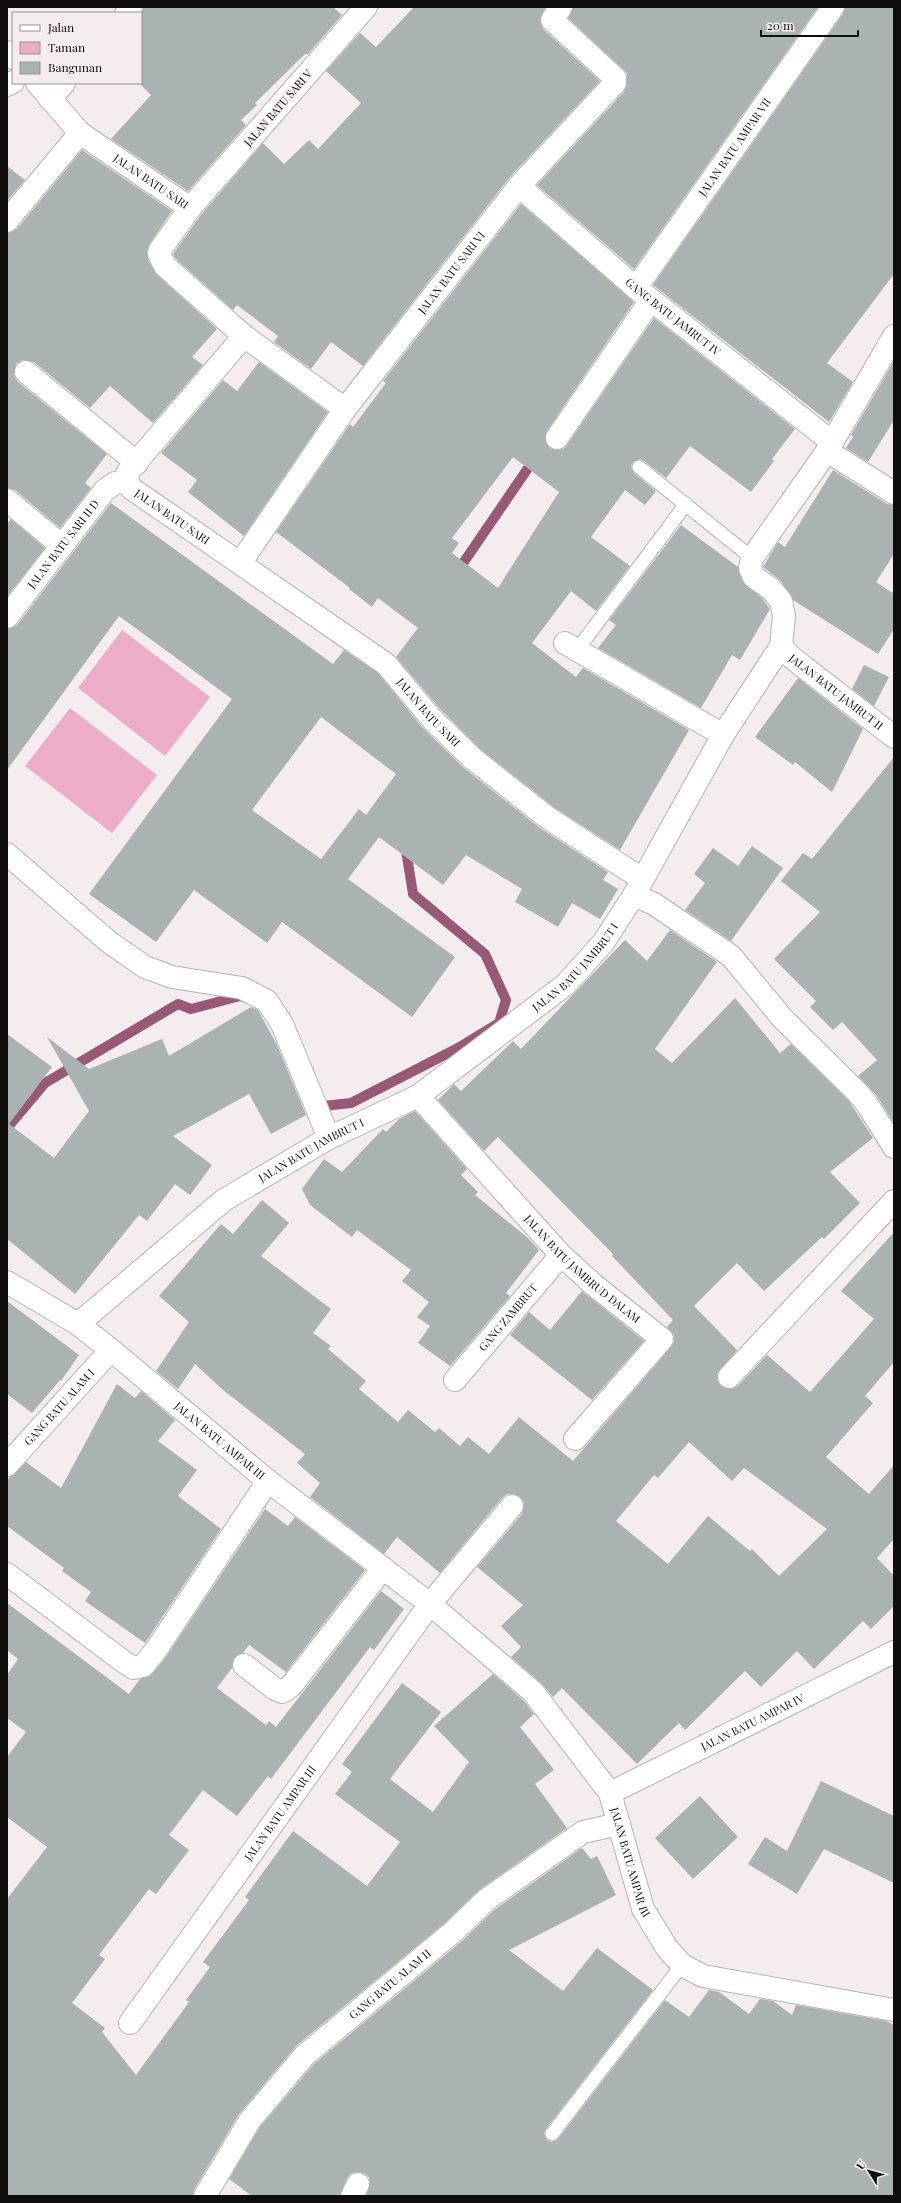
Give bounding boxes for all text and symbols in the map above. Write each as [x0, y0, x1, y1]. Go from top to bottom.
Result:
legend [12, 12, 142, 84]
scale bar [761, 12, 858, 38]
text: 20 m [767, 17, 794, 33]
text: Jalan [47, 19, 74, 35]
text: Taman [48, 39, 85, 55]
text: Bangunan [48, 59, 102, 75]
street label: JALAN BATU SARI V [240, 66, 315, 150]
street label: JALAN BATU AMPAR VII [694, 95, 774, 200]
street label: JALAN BATU SARI [110, 150, 192, 212]
street label: JALAN BATU SARI VI [414, 228, 488, 317]
street label: GANG BATU JAMRUT IV [622, 274, 724, 359]
street label: JALAN BATU SARI [131, 485, 213, 548]
street label: JALAN BATU SARI II D [23, 496, 102, 592]
street label: JALAN BATU JAMRUT II [785, 650, 887, 733]
street label: JALAN BATU SARI [393, 674, 464, 750]
street label: JALAN BATU JAMBRUT I [528, 920, 621, 1015]
street label: JALAN BATU JAMBRUT I [255, 1115, 366, 1186]
street label: JALAN BATU JAMBRUD DALAM [521, 1211, 644, 1326]
street label: GANG ZAMBRUT [475, 1280, 541, 1354]
street label: GANG BATU ALAM I [20, 1365, 98, 1448]
street label: JALAN BATU AMPAR III [171, 1397, 269, 1483]
street label: JALAN BATU AMPAR IV [697, 1690, 806, 1754]
street label: JALAN BATU AMPAR III [240, 1762, 319, 1864]
street label: JALAN BATU AMPAR III [607, 1805, 654, 1920]
street label: GANG BATU ALAM II [346, 1945, 434, 2022]
north arrow [849, 2151, 889, 2191]
text: U [852, 2157, 869, 2172]

